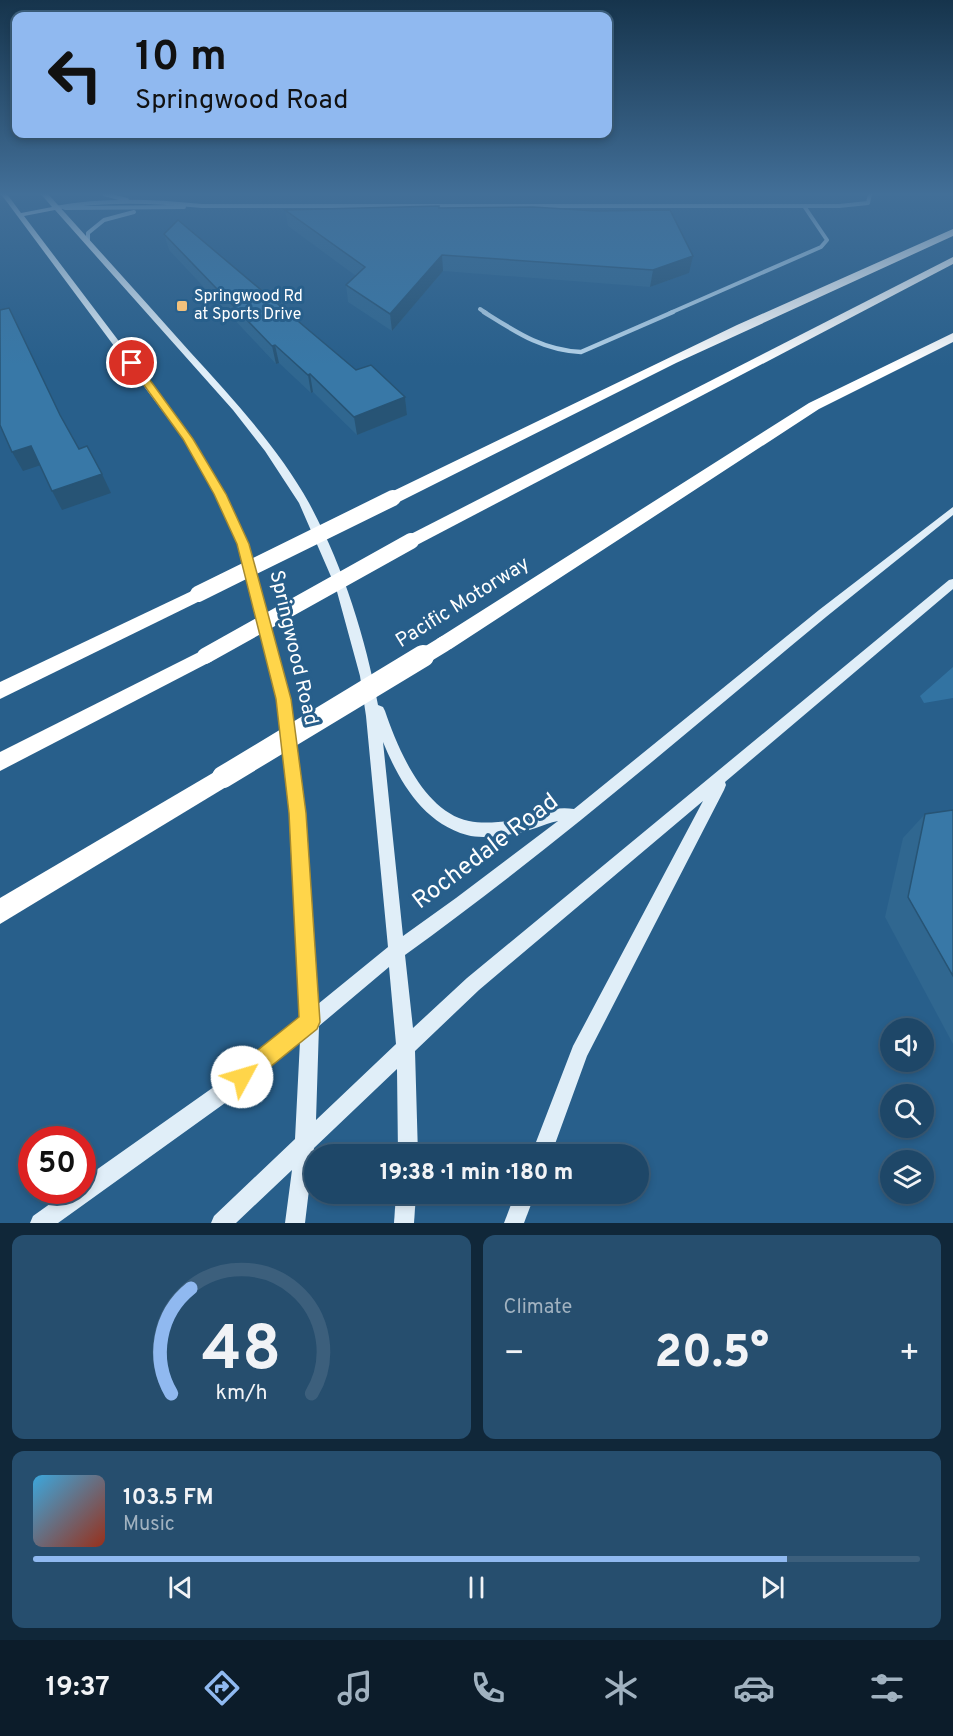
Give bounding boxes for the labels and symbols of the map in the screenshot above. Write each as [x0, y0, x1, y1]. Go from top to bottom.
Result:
place label: Springwood Rd at Sports Drive [194, 287, 303, 325]
marker: Springwood Rd at Sports Drive [175, 299, 189, 313]
pin [106, 337, 157, 388]
street label: Pacific Motorway [391, 551, 535, 655]
street label: Springwood Road [263, 568, 323, 728]
street label: Rochedale Road [407, 787, 565, 917]
position arrow [210, 1045, 274, 1109]
speed limit sign: 50 [18, 1126, 96, 1204]

